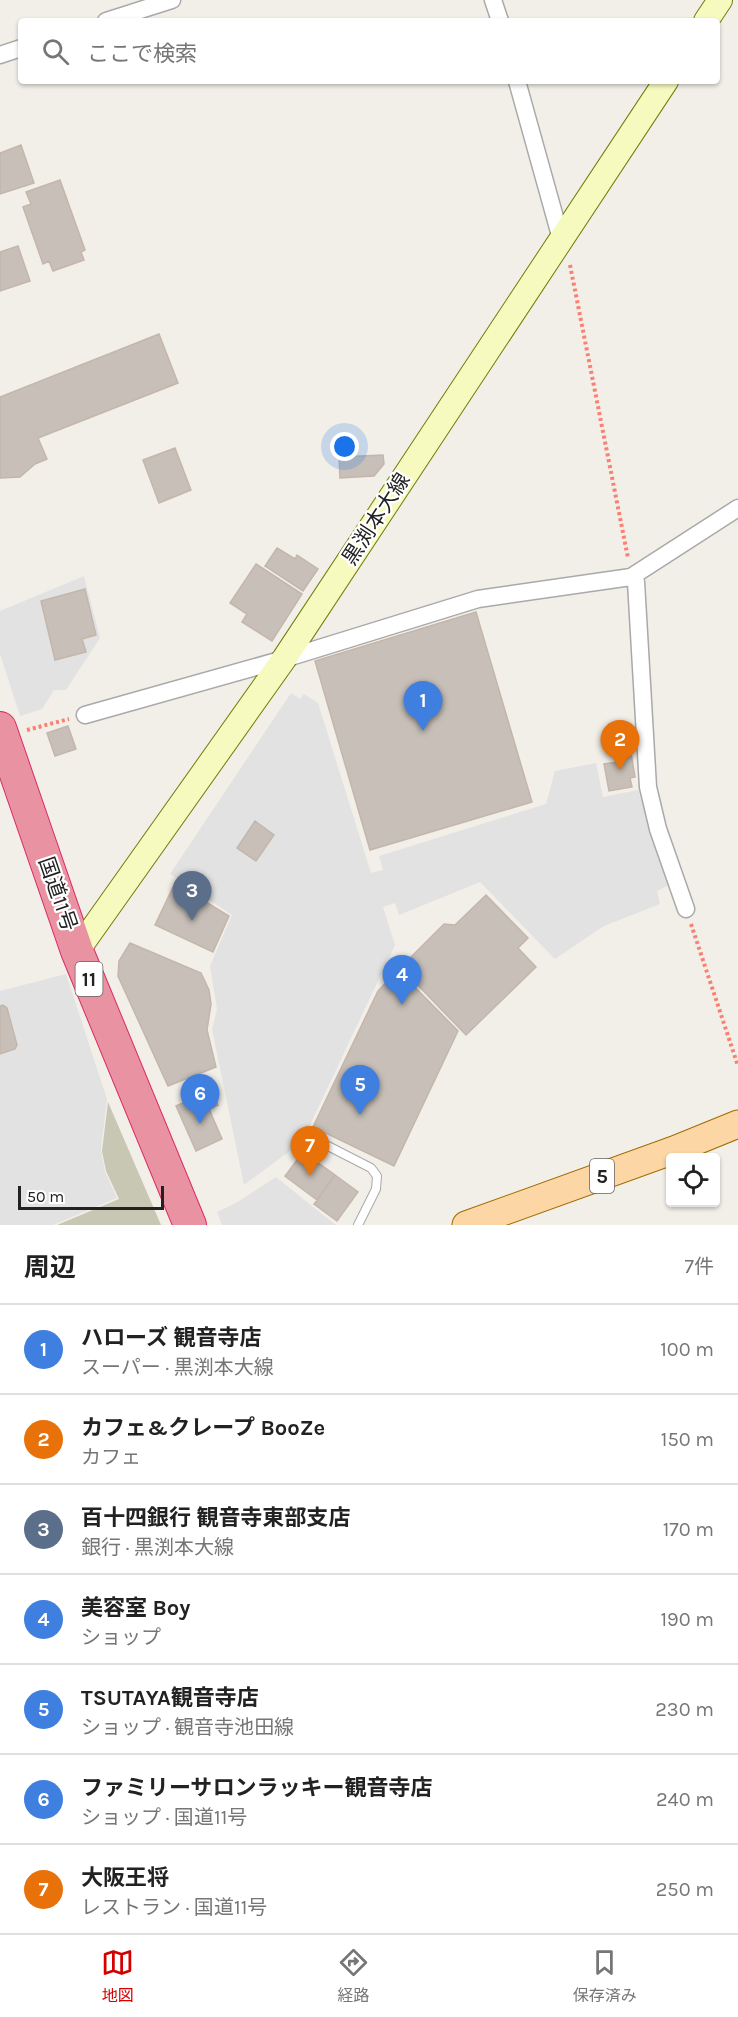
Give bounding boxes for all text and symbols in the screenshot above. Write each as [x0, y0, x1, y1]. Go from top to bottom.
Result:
search box [18, 18, 720, 84]
icon: search [39, 35, 72, 68]
text: ここで検索 [87, 41, 197, 67]
your location [330, 432, 359, 461]
street label: 黒渕本大線 [337, 468, 415, 570]
pin: 1 [404, 682, 442, 731]
pin: 2 [600, 720, 640, 770]
street label: 国道11号 [34, 854, 82, 934]
pin: 3 [172, 872, 212, 921]
pin: 4 [382, 956, 422, 1005]
road number: 11 [76, 962, 103, 996]
pin: 5 [340, 1066, 380, 1115]
pin: 6 [180, 1074, 220, 1124]
pin: 7 [290, 1126, 330, 1176]
map controls [666, 1153, 720, 1207]
button: locate [666, 1153, 720, 1207]
road number: 5 [590, 1159, 614, 1193]
scale bar [18, 1183, 164, 1210]
text: 50 m [27, 1187, 64, 1206]
text: 周辺 [24, 1252, 76, 1283]
text: 7件 [685, 1255, 714, 1278]
text: ハローズ 観音寺店 [81, 1325, 261, 1351]
text: 1 [40, 1338, 47, 1361]
text: 100 m [660, 1338, 714, 1361]
text: スーパー · 黒渕本大線 [81, 1356, 274, 1379]
text: カフェ&クレープ BooZe [81, 1415, 325, 1441]
text: 2 [37, 1428, 50, 1451]
text: 150 m [661, 1428, 714, 1451]
text: カフェ [81, 1446, 141, 1469]
text: 百十四銀行 観音寺東部支店 [81, 1505, 351, 1531]
text: 3 [37, 1518, 50, 1541]
text: 170 m [663, 1518, 714, 1541]
text: 銀行 · 黒渕本大線 [81, 1536, 234, 1559]
text: 美容室 Boy [81, 1595, 190, 1621]
text: 4 [38, 1608, 49, 1631]
text: 190 m [660, 1608, 714, 1631]
text: ショップ [81, 1626, 161, 1649]
text: TSUTAYA観音寺店 [81, 1685, 259, 1711]
text: 5 [38, 1698, 49, 1721]
text: 230 m [655, 1698, 714, 1721]
text: ショップ · 観音寺池田線 [81, 1716, 294, 1739]
text: ファミリーサロンラッキー観音寺店 [81, 1775, 433, 1801]
text: 6 [37, 1788, 50, 1811]
text: 240 m [656, 1788, 714, 1811]
text: ショップ · 国道11号 [81, 1806, 247, 1829]
text: 大阪王将 [81, 1865, 169, 1891]
text: 7 [39, 1878, 48, 1901]
text: 250 m [656, 1878, 714, 1901]
text: レストラン · 国道11号 [81, 1896, 267, 1919]
tab: 地図 [101, 1946, 134, 2006]
tab: 経路 [337, 1946, 370, 2006]
tab: 保存済み [573, 1946, 637, 2006]

